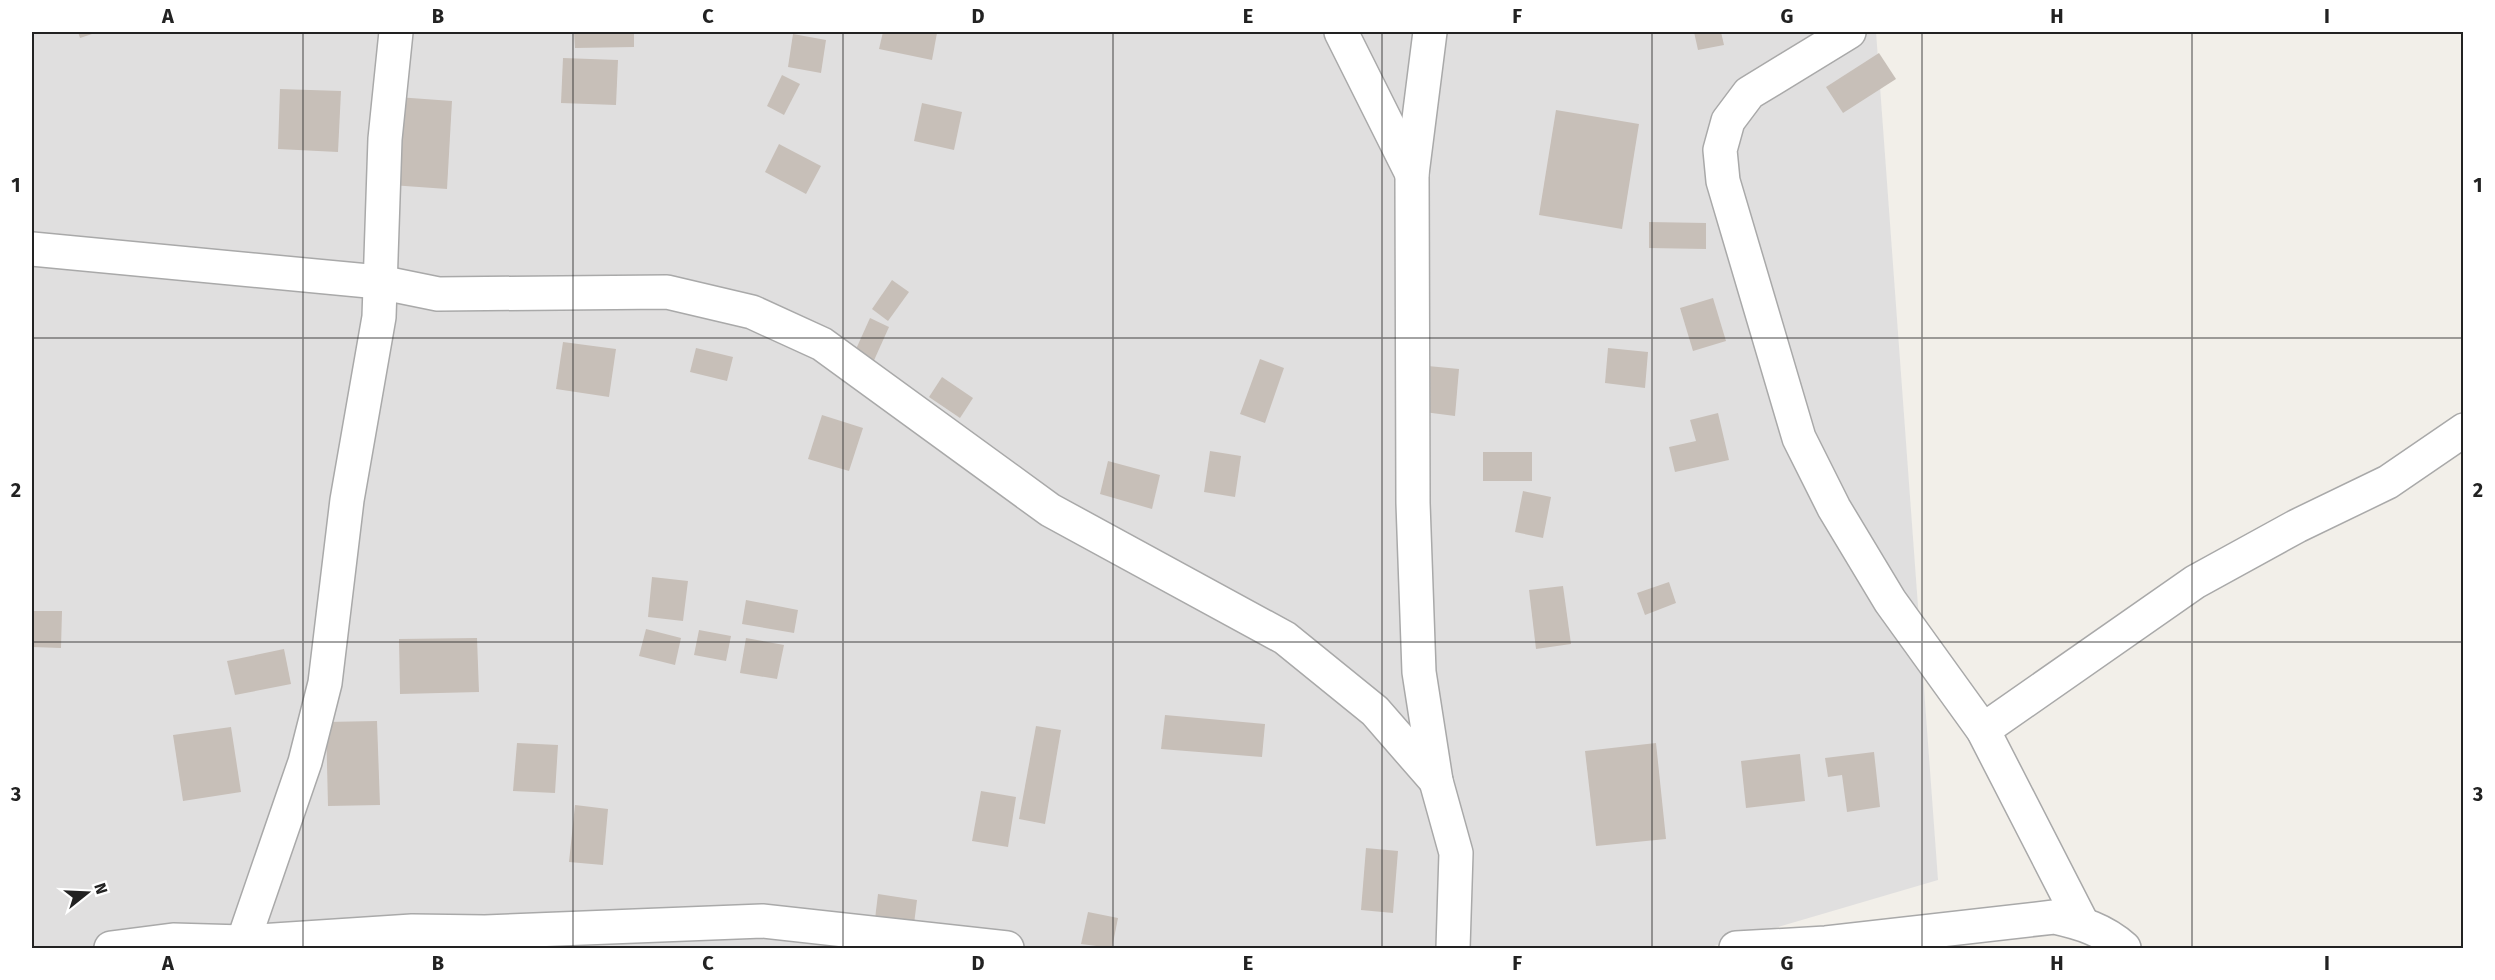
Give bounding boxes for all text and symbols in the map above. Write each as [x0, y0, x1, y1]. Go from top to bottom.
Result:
text: A [161, 4, 175, 28]
text: B [432, 4, 444, 28]
text: C [702, 4, 714, 28]
text: D [971, 4, 985, 28]
text: E [1243, 4, 1253, 28]
text: F [1512, 4, 1522, 28]
text: G [1781, 4, 1793, 28]
text: H [2050, 4, 2064, 28]
text: I [2324, 4, 2330, 28]
text: 1 [11, 173, 21, 197]
text: 1 [2473, 173, 2483, 197]
text: 2 [11, 478, 21, 502]
text: 2 [2473, 478, 2483, 502]
text: 3 [10, 782, 21, 806]
text: 3 [2472, 782, 2483, 806]
north arrow [57, 863, 117, 923]
text: N [90, 881, 111, 896]
text: A [161, 951, 175, 975]
text: B [432, 951, 444, 975]
text: C [702, 951, 714, 975]
text: D [971, 951, 985, 975]
text: E [1243, 951, 1253, 975]
text: F [1512, 951, 1522, 975]
text: G [1781, 951, 1793, 975]
text: H [2050, 951, 2064, 975]
text: I [2324, 951, 2330, 975]

